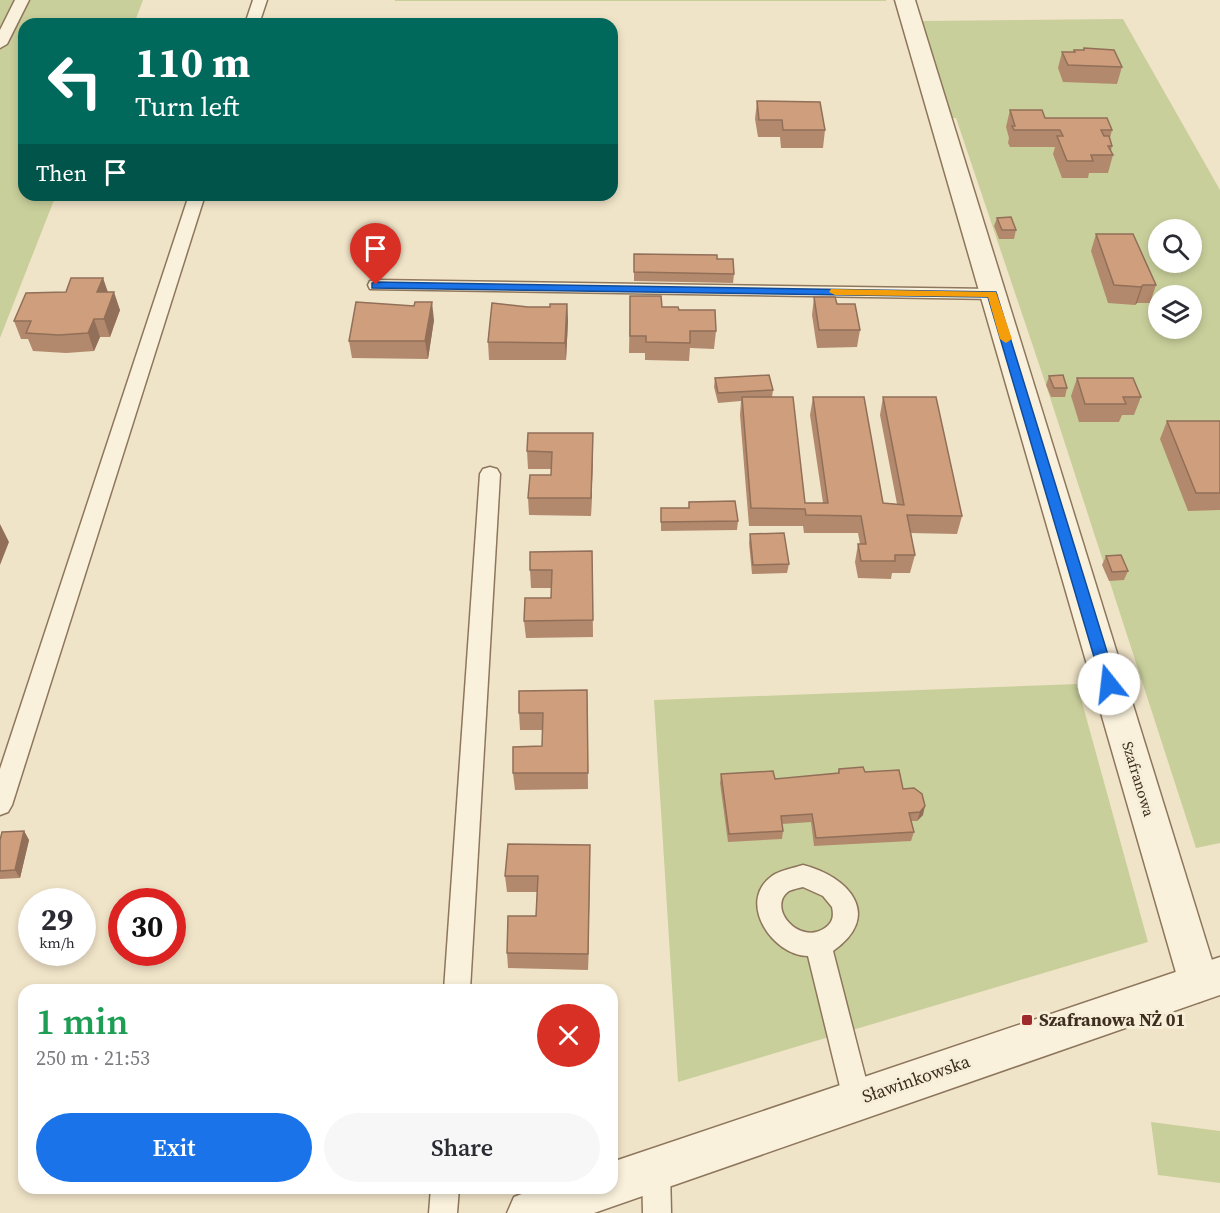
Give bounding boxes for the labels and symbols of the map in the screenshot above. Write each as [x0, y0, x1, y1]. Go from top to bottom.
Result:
pin [350, 223, 401, 285]
position arrow [1077, 652, 1141, 716]
street label: Szafranowa [1117, 739, 1160, 819]
speed limit sign: 30 [108, 888, 186, 966]
place label: Szafranowa NŻ 01 [1039, 1007, 1185, 1032]
marker: Szafranowa NŻ 01 [1020, 1013, 1034, 1027]
street label: Sławinkowska [859, 1048, 974, 1109]

